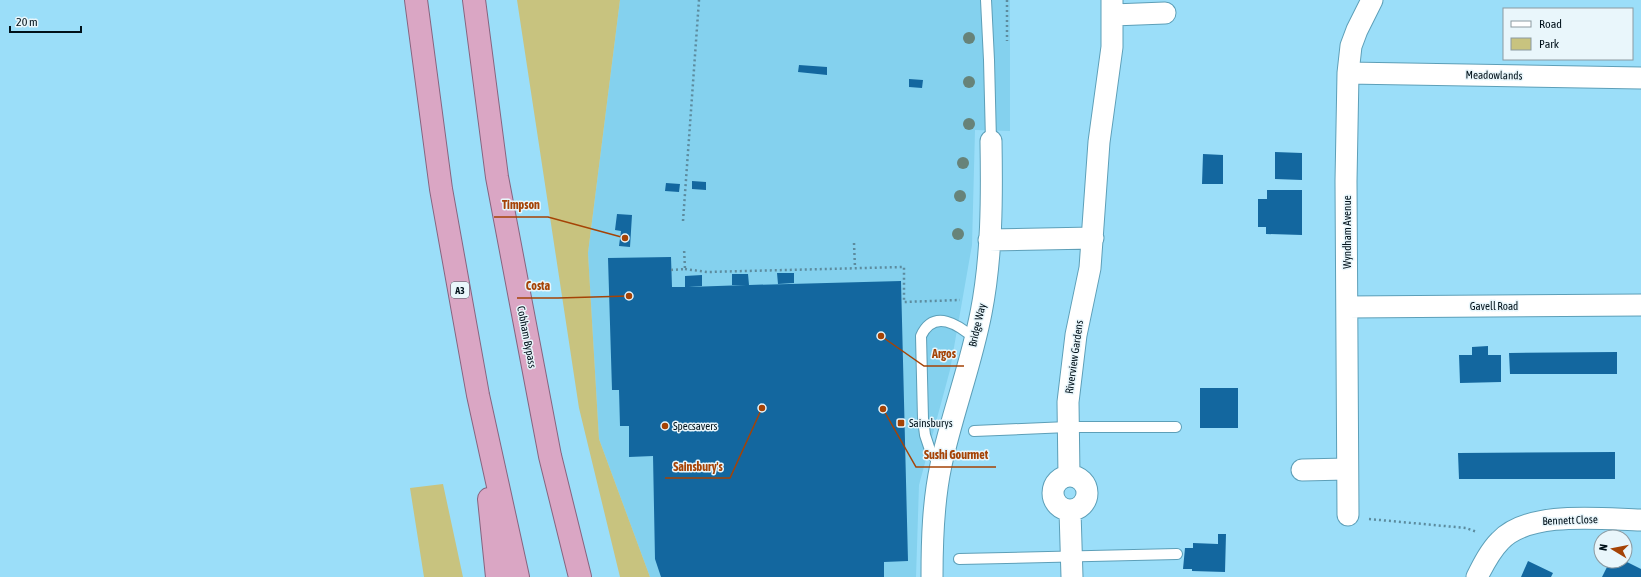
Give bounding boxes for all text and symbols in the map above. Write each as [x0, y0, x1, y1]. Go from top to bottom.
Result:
scale bar [10, 8, 81, 34]
legend [1503, 8, 1633, 60]
text: 20 m [16, 15, 38, 29]
text: Road [1539, 17, 1562, 31]
text: Park [1539, 37, 1560, 51]
street label: Meadowlands [1466, 69, 1523, 81]
callout: Timpson [494, 193, 548, 217]
street label: Wyndham Avenue [1341, 195, 1353, 269]
text: Timpson [502, 198, 540, 212]
callout: Costa [517, 274, 558, 298]
text: Costa [526, 279, 551, 293]
road number: A3 [451, 282, 469, 298]
street label: Gavell Road [1470, 300, 1518, 312]
street label: Bridge Way [966, 302, 988, 348]
street label: Cobham Bypass [515, 305, 539, 369]
street label: Riverview Gardens [1063, 319, 1085, 395]
callout: Argos [924, 342, 964, 366]
text: Argos [931, 347, 957, 361]
place label: Sainsburys [909, 417, 953, 429]
marker: Sainsburys [896, 418, 906, 428]
place label: Specsavers [673, 420, 718, 432]
marker: Specsavers [660, 421, 670, 431]
callout: Sushi Gourmet [916, 443, 996, 467]
text: Sushi Gourmet [924, 448, 989, 462]
callout: Sainsbury's [665, 454, 730, 478]
text: Sainsbury's [673, 460, 724, 474]
street label: Bennett Close [1542, 513, 1598, 527]
north arrow [1593, 529, 1633, 569]
text: N [1597, 543, 1610, 552]

